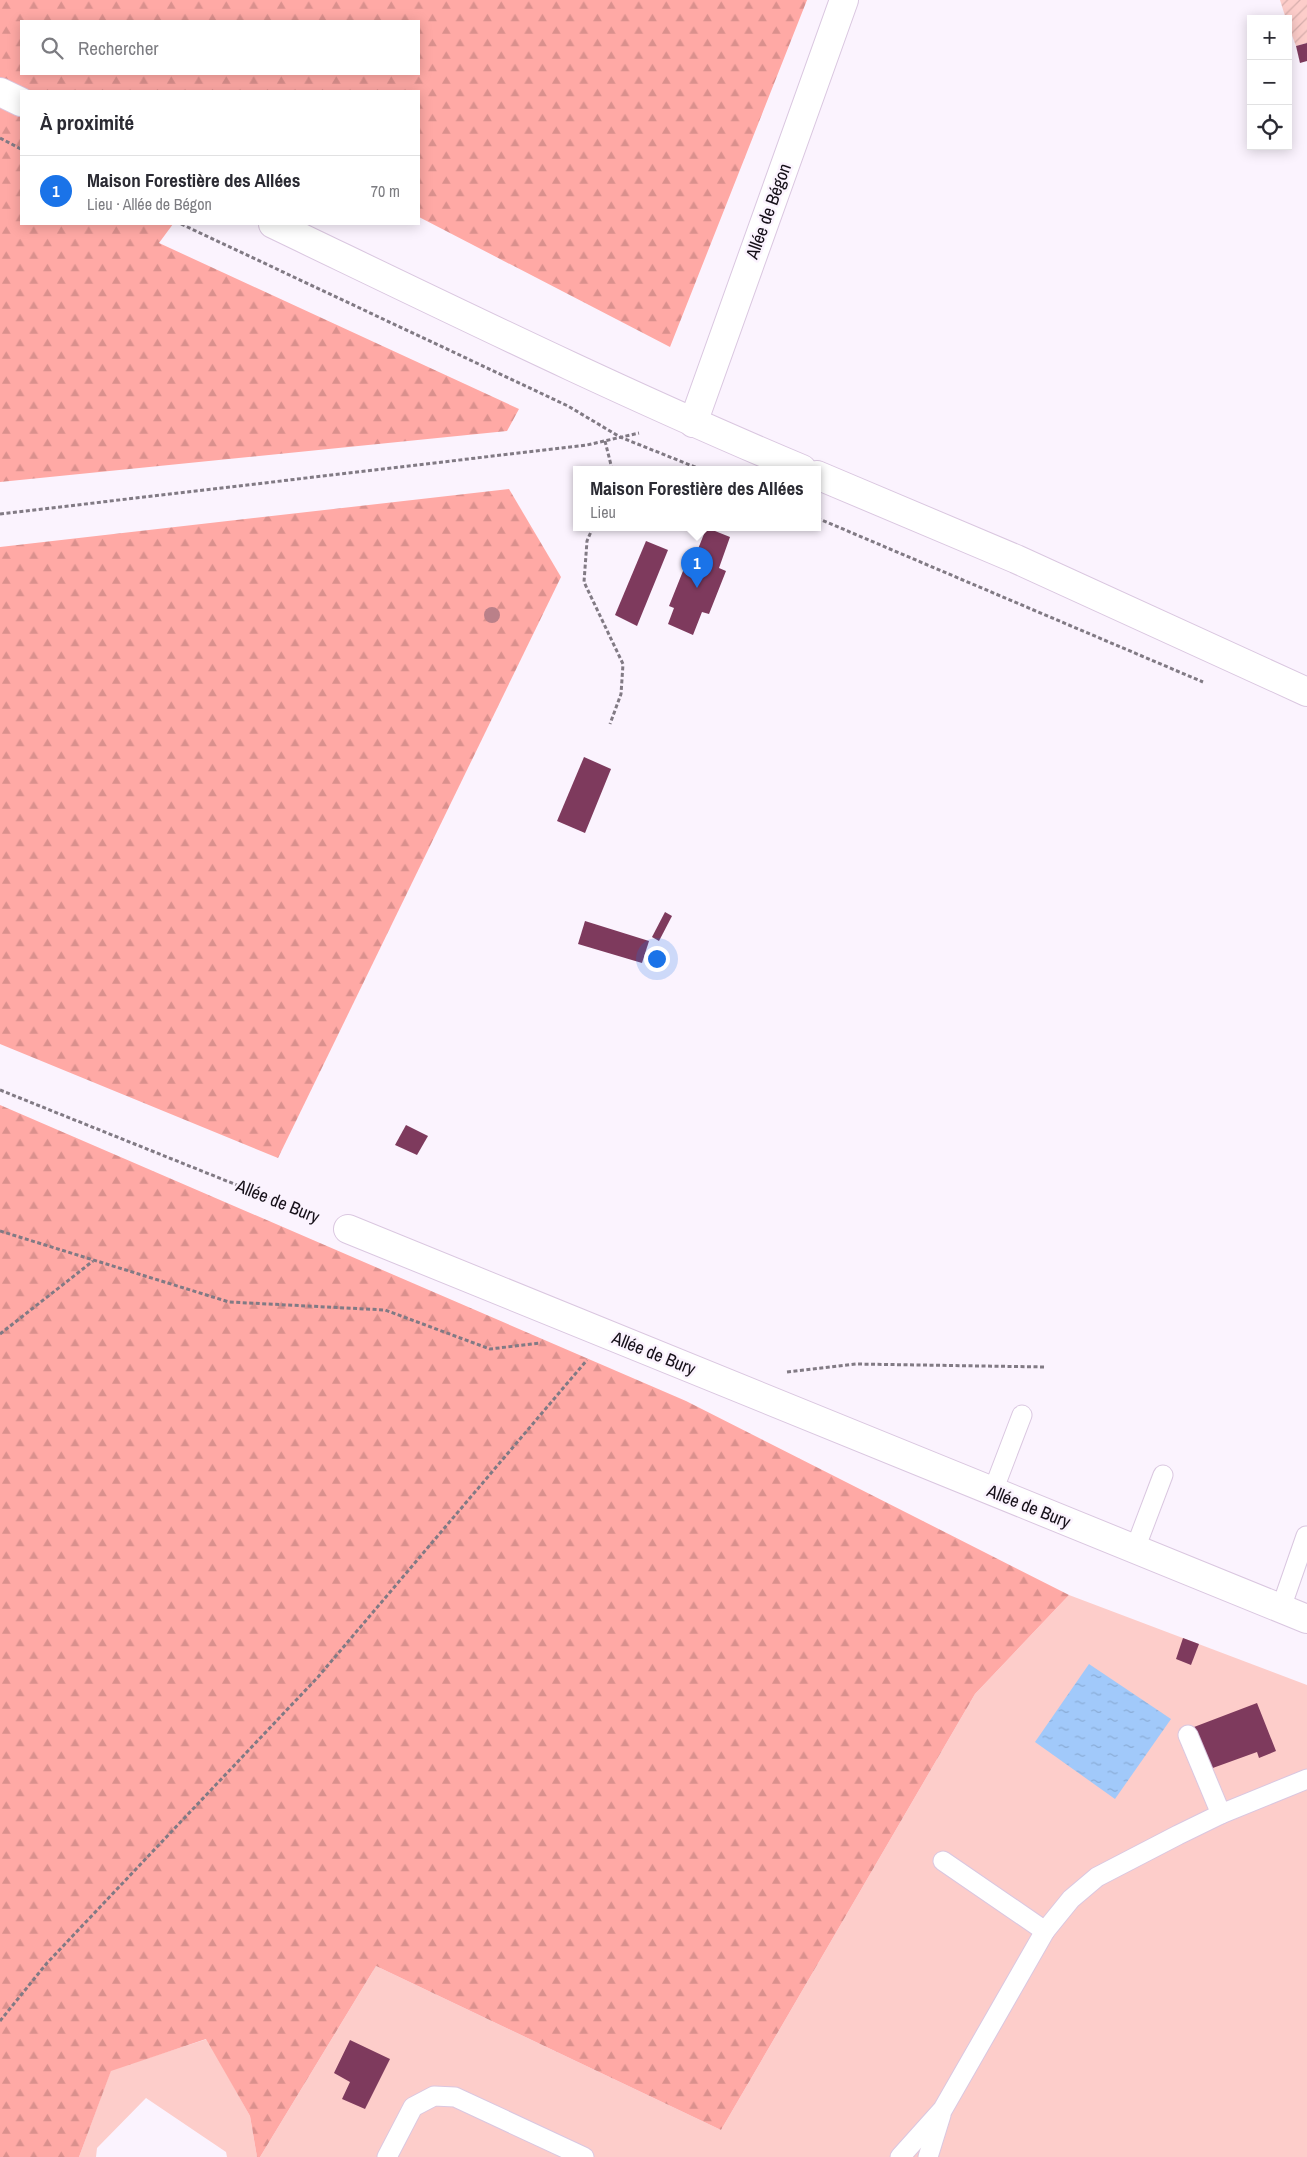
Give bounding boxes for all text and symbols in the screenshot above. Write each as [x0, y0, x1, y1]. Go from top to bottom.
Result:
map controls [1247, 15, 1292, 150]
button: + [1247, 15, 1292, 60]
search box [20, 20, 420, 75]
icon: search [38, 34, 66, 62]
text: Rechercher [78, 35, 159, 61]
button: − [1247, 60, 1292, 105]
button: locate [1247, 105, 1292, 150]
text: À proximité [40, 108, 134, 137]
street label: Allée de Bégon [739, 160, 797, 263]
text: Maison Forestière des Allées [87, 167, 300, 193]
text: 1 [52, 180, 60, 202]
text: 70 m [371, 180, 400, 202]
text: Lieu · Allée de Bégon [87, 193, 212, 215]
popup [573, 466, 821, 531]
text: Maison Forestière des Allées [590, 475, 804, 501]
text: Lieu [590, 501, 616, 523]
pin: 1 [681, 547, 713, 588]
your location [644, 946, 670, 972]
street label: Allée de Bury [232, 1173, 324, 1229]
street label: Allée de Bury [608, 1325, 700, 1381]
street label: Allée de Bury [983, 1478, 1075, 1534]

